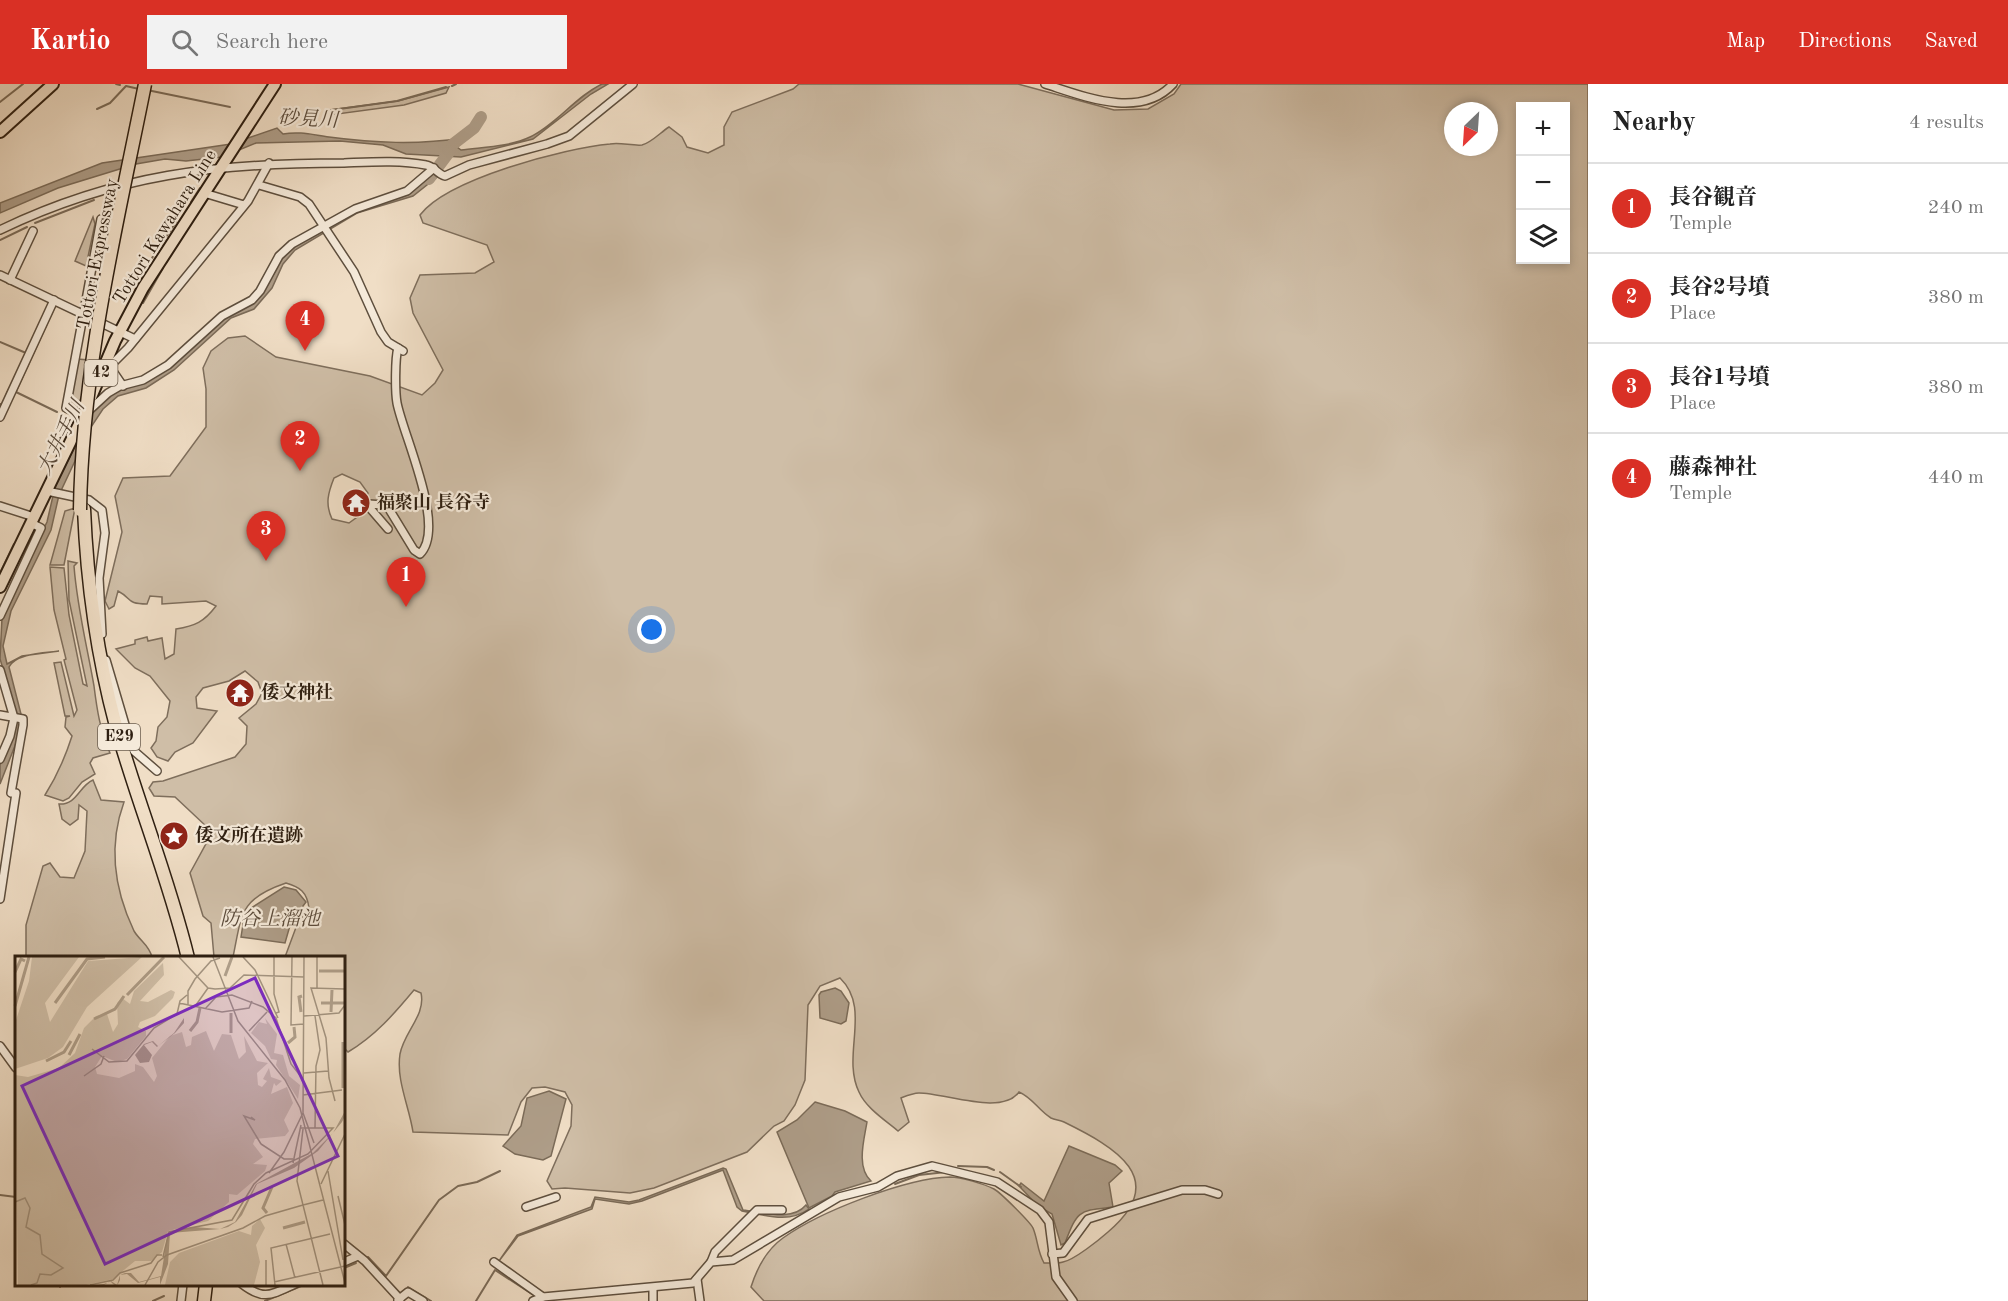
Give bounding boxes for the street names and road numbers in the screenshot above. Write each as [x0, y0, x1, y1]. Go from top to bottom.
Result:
street label: Tottori Kawahara Line [110, 146, 220, 308]
street label: Tottori Expressway [75, 177, 122, 331]
road number: 42 [84, 360, 118, 386]
road number: E29 [98, 724, 140, 750]

